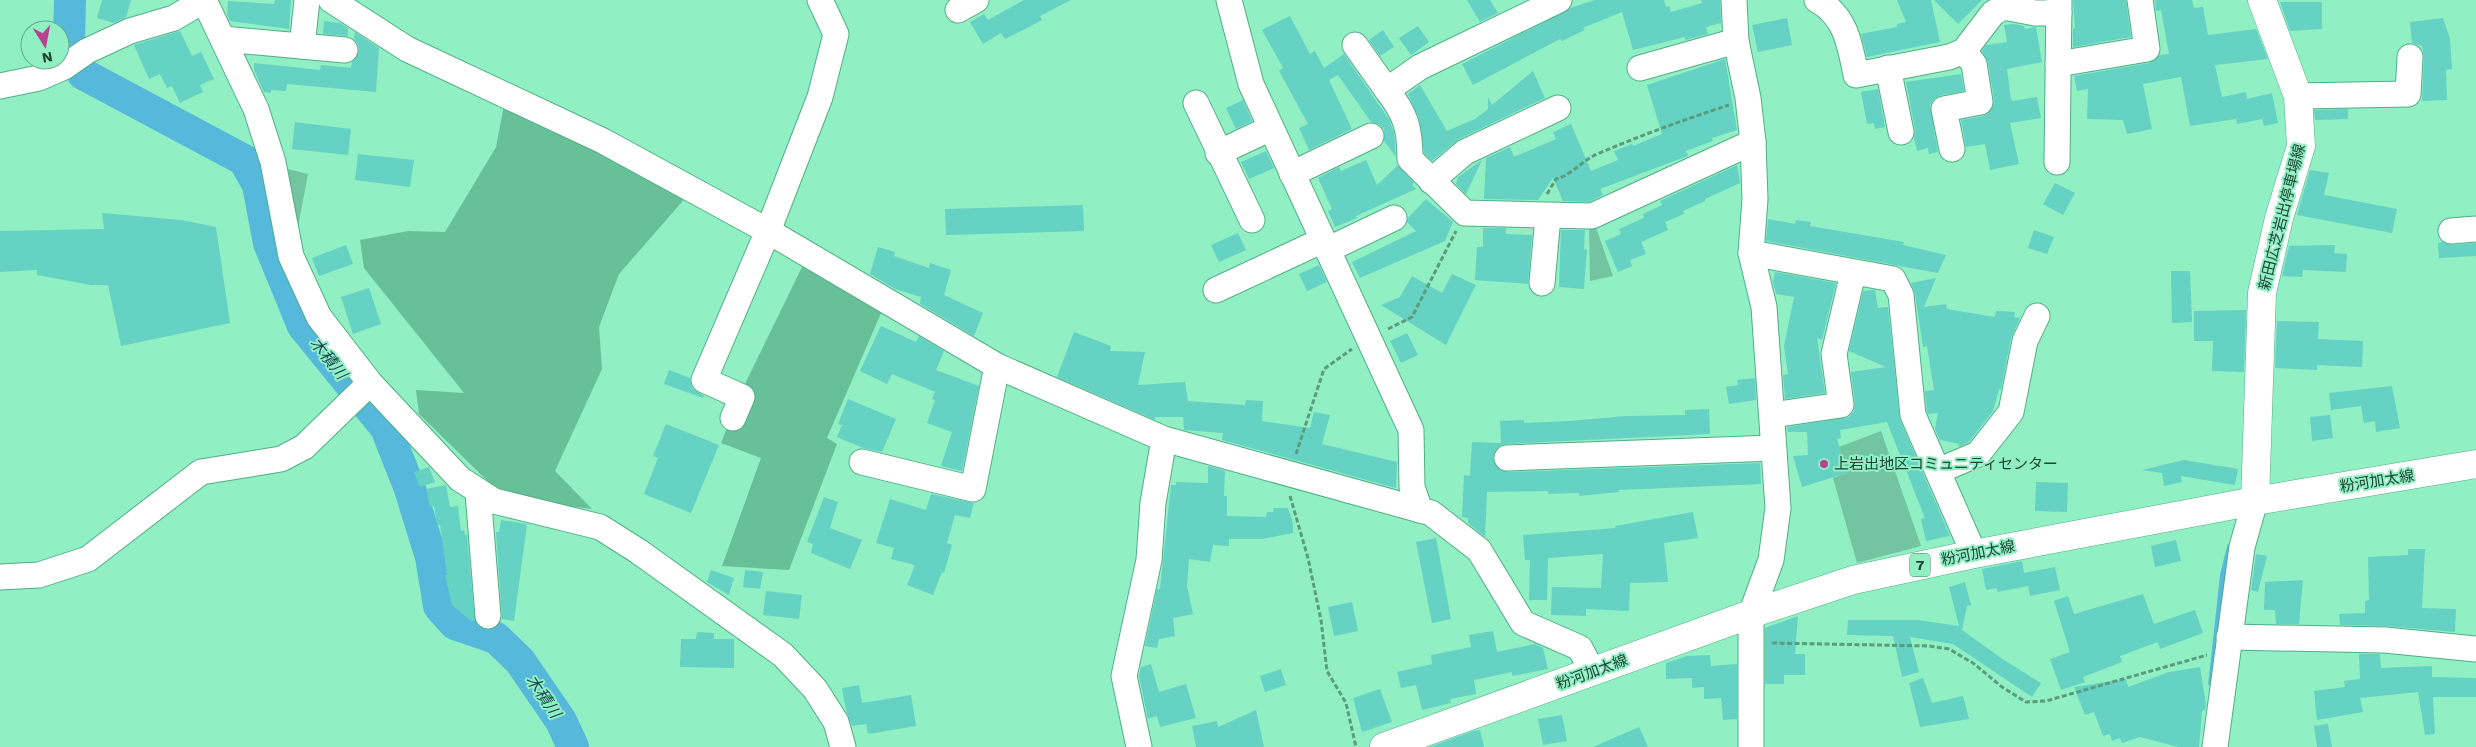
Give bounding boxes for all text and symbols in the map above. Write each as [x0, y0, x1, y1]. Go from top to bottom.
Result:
north arrow [20, 20, 70, 70]
text: N [41, 49, 54, 67]
street label: 新田広芝岩出停車場線 [2255, 142, 2309, 292]
water label: 木積川 [306, 334, 352, 384]
place label: 上岩出地区コミュニティセンター [1834, 455, 2058, 473]
marker: 上岩出地区コミュニティセンター [1818, 458, 1830, 470]
street label: 粉河加太線 [2339, 466, 2415, 496]
street label: 粉河加太線 [1939, 537, 2017, 569]
road number: 7 [1910, 554, 1930, 576]
street label: 粉河加太線 [1554, 651, 1630, 693]
water label: 木積川 [522, 671, 566, 723]

